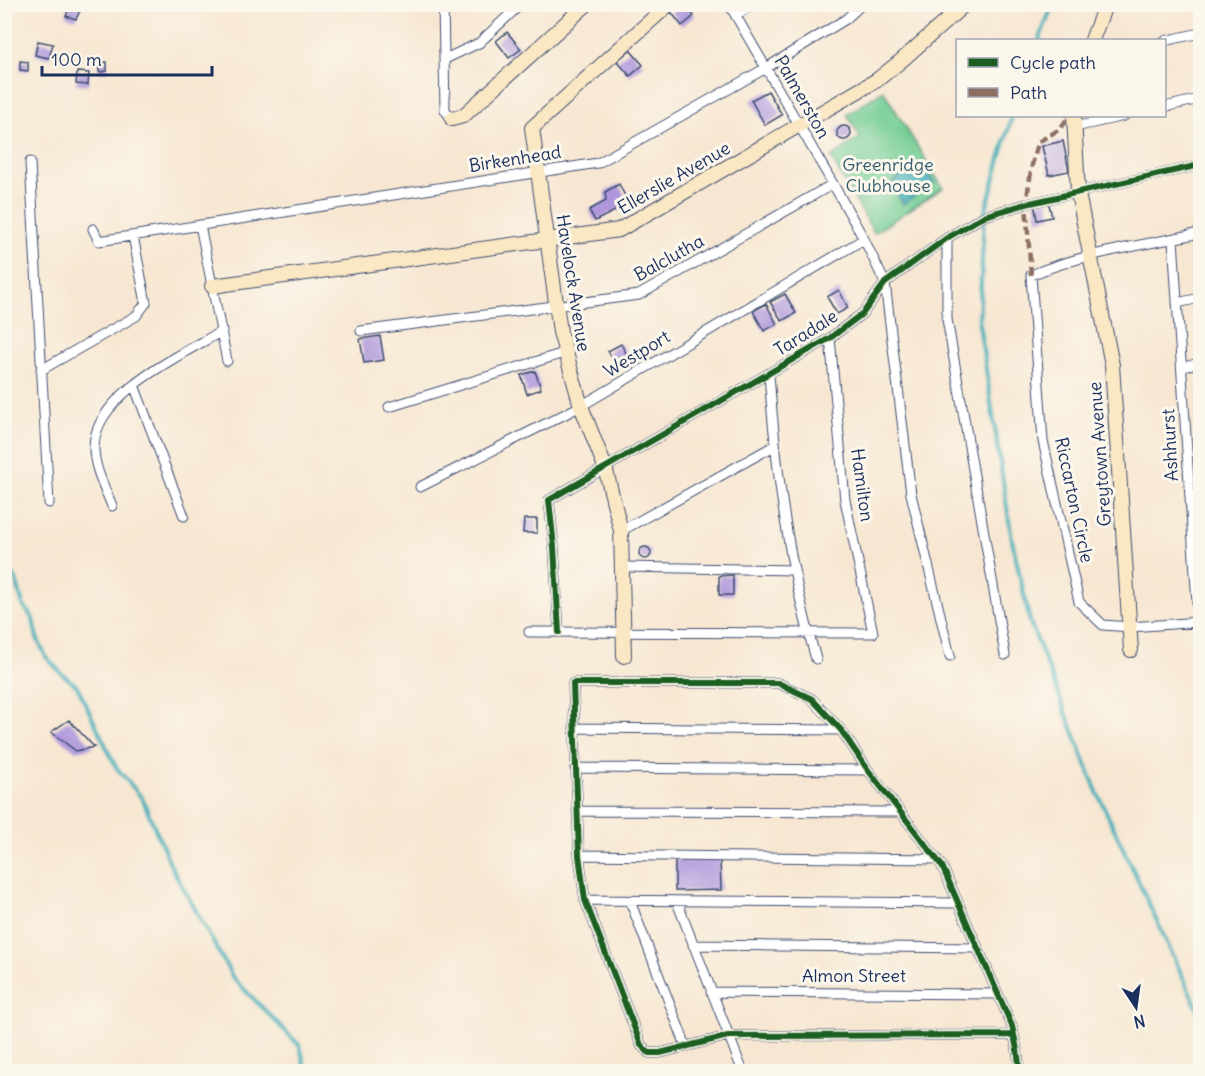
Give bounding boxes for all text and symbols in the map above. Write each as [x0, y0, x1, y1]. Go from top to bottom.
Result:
scale bar [42, 39, 212, 77]
legend [956, 39, 1166, 117]
text: 100 m [51, 48, 102, 71]
street label: Palmerston [769, 51, 835, 142]
text: Cycle path [1010, 51, 1096, 74]
text: Path [1010, 81, 1047, 104]
street label: Ellerslie Avenue [613, 136, 734, 219]
street label: Birkenhead [467, 140, 563, 177]
park label: Greenridge Clubhouse [842, 153, 934, 197]
street label: Havelock Avenue [551, 213, 596, 353]
street label: Balclutha [630, 229, 708, 286]
street label: Taradale [770, 304, 842, 361]
street label: Westport [599, 325, 674, 382]
street label: Greytown Avenue [1083, 381, 1116, 527]
street label: Ashhurst [1156, 408, 1183, 482]
street label: Riccarton Circle [1050, 435, 1099, 565]
street label: Hamilton [846, 447, 879, 523]
street label: Almon Street [802, 964, 906, 987]
north arrow [1106, 977, 1166, 1037]
text: N [1132, 1011, 1147, 1033]

